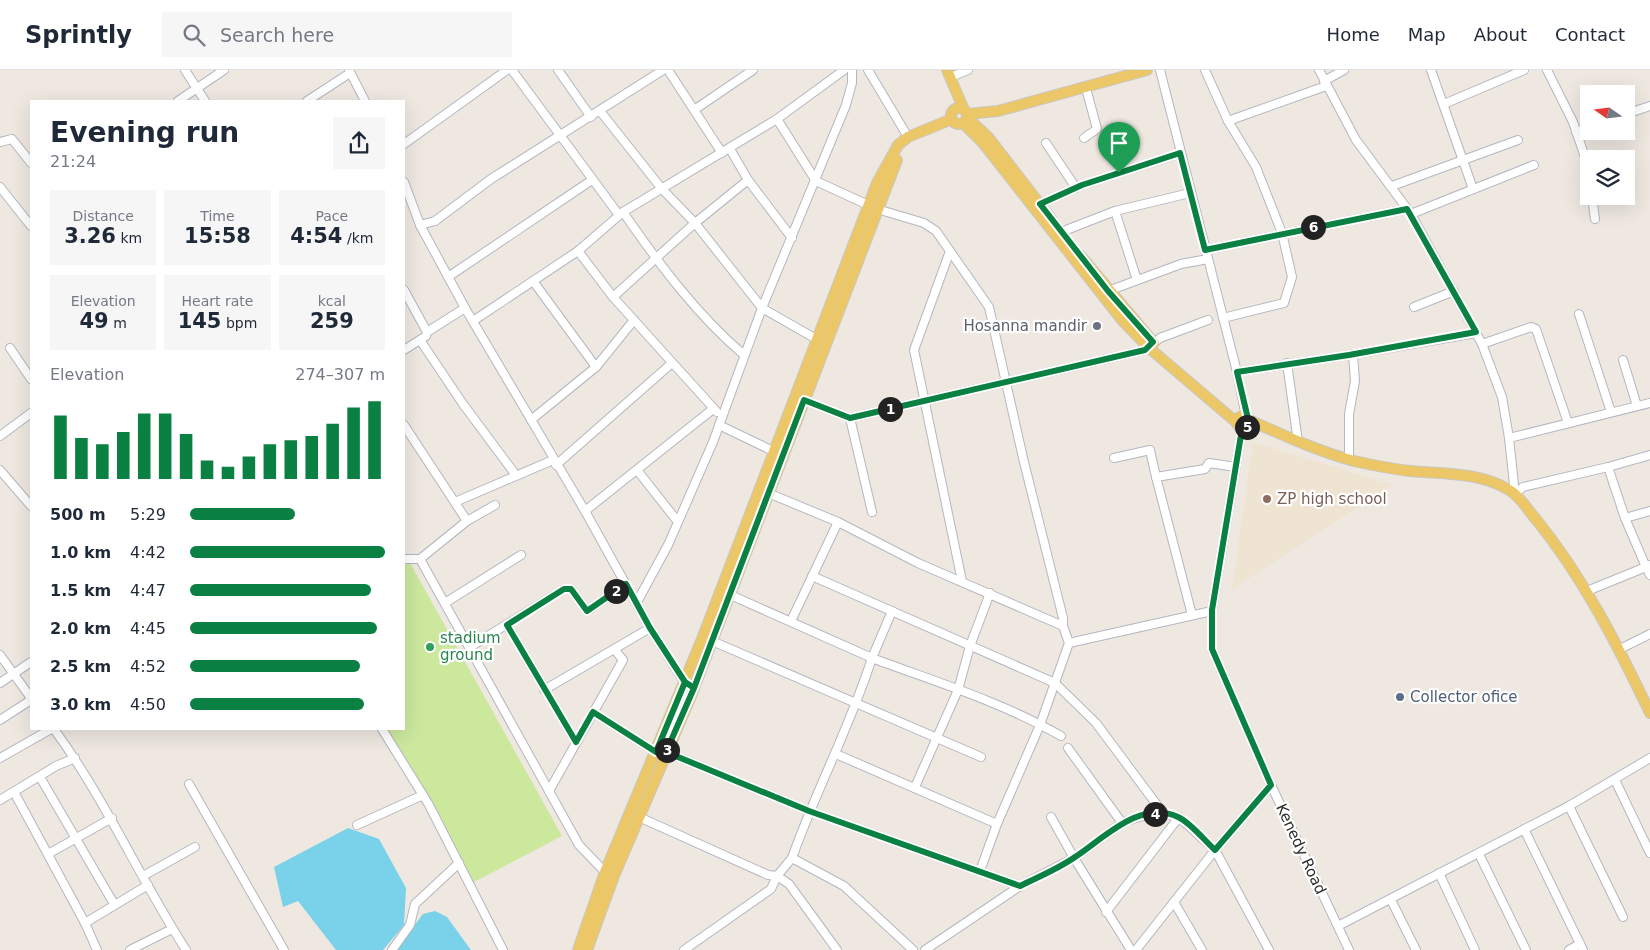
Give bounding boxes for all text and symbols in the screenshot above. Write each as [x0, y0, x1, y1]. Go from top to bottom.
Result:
search box [162, 12, 512, 57]
text: Sprintly [25, 21, 132, 49]
icon: search [180, 21, 208, 49]
text: Search here [220, 24, 334, 46]
text: Home [1327, 24, 1380, 45]
text: Map [1408, 24, 1446, 45]
text: About [1474, 24, 1527, 45]
text: Contact [1555, 24, 1625, 45]
north arrow [1580, 85, 1635, 140]
map controls [1580, 85, 1635, 205]
text: Evening run [50, 116, 239, 149]
button: share [333, 117, 385, 169]
pin [1098, 122, 1140, 173]
icon: arrive [1105, 129, 1133, 157]
button: layers [1580, 150, 1635, 205]
text: 21:24 [50, 152, 96, 171]
text: Distance [73, 208, 134, 224]
text: Time [200, 208, 235, 224]
text: Pace [315, 208, 348, 224]
pin: 6 [1300, 214, 1326, 240]
text: 6 [1309, 219, 1318, 235]
text: 3.26 [64, 224, 116, 248]
text: 15:58 [184, 224, 251, 248]
text: 4:54 [290, 224, 342, 248]
text: km [116, 230, 142, 246]
text: /km [342, 230, 373, 246]
text: Elevation [71, 293, 136, 309]
text: Heart rate [182, 293, 253, 309]
text: kcal [318, 293, 346, 309]
text: 49 [80, 309, 109, 333]
text: 145 [178, 309, 221, 333]
text: 259 [310, 309, 354, 333]
text: m [109, 315, 127, 331]
text: bpm [221, 315, 257, 331]
place label: Hosanna mandir [963, 317, 1088, 335]
marker: Hosanna mandir [1091, 320, 1103, 332]
text: Elevation [50, 365, 124, 384]
text: 274–307 m [295, 365, 385, 384]
pin: 1 [878, 396, 902, 422]
text: 1 [886, 401, 895, 417]
pin: 5 [1234, 414, 1260, 440]
text: 5 [1243, 419, 1252, 435]
place label: ZP high school [1277, 490, 1387, 508]
marker: ZP high school [1261, 493, 1273, 505]
text: 500 m [50, 505, 106, 524]
text: 5:29 [130, 505, 166, 524]
text: 1.0 km [50, 543, 111, 562]
text: 4:42 [130, 543, 166, 562]
pin: 2 [604, 578, 628, 604]
text: 1.5 km [50, 581, 111, 600]
text: 4:47 [130, 581, 166, 600]
text: 2 [612, 583, 621, 599]
text: 2.0 km [50, 619, 111, 638]
text: 4:45 [130, 619, 166, 638]
place label: stadium ground [440, 629, 501, 664]
marker: stadium ground [424, 641, 436, 653]
text: 2.5 km [50, 657, 111, 676]
text: 4:52 [130, 657, 166, 676]
place label: Collector ofice [1410, 688, 1518, 706]
marker: Collector ofice [1394, 691, 1406, 703]
text: 3.0 km [50, 695, 111, 714]
text: 4:50 [130, 695, 166, 714]
pin: 3 [654, 738, 680, 762]
text: 3 [663, 742, 672, 758]
street label: Kenedy Road [1272, 801, 1330, 897]
pin: 4 [1142, 802, 1168, 826]
text: 4 [1151, 806, 1160, 822]

